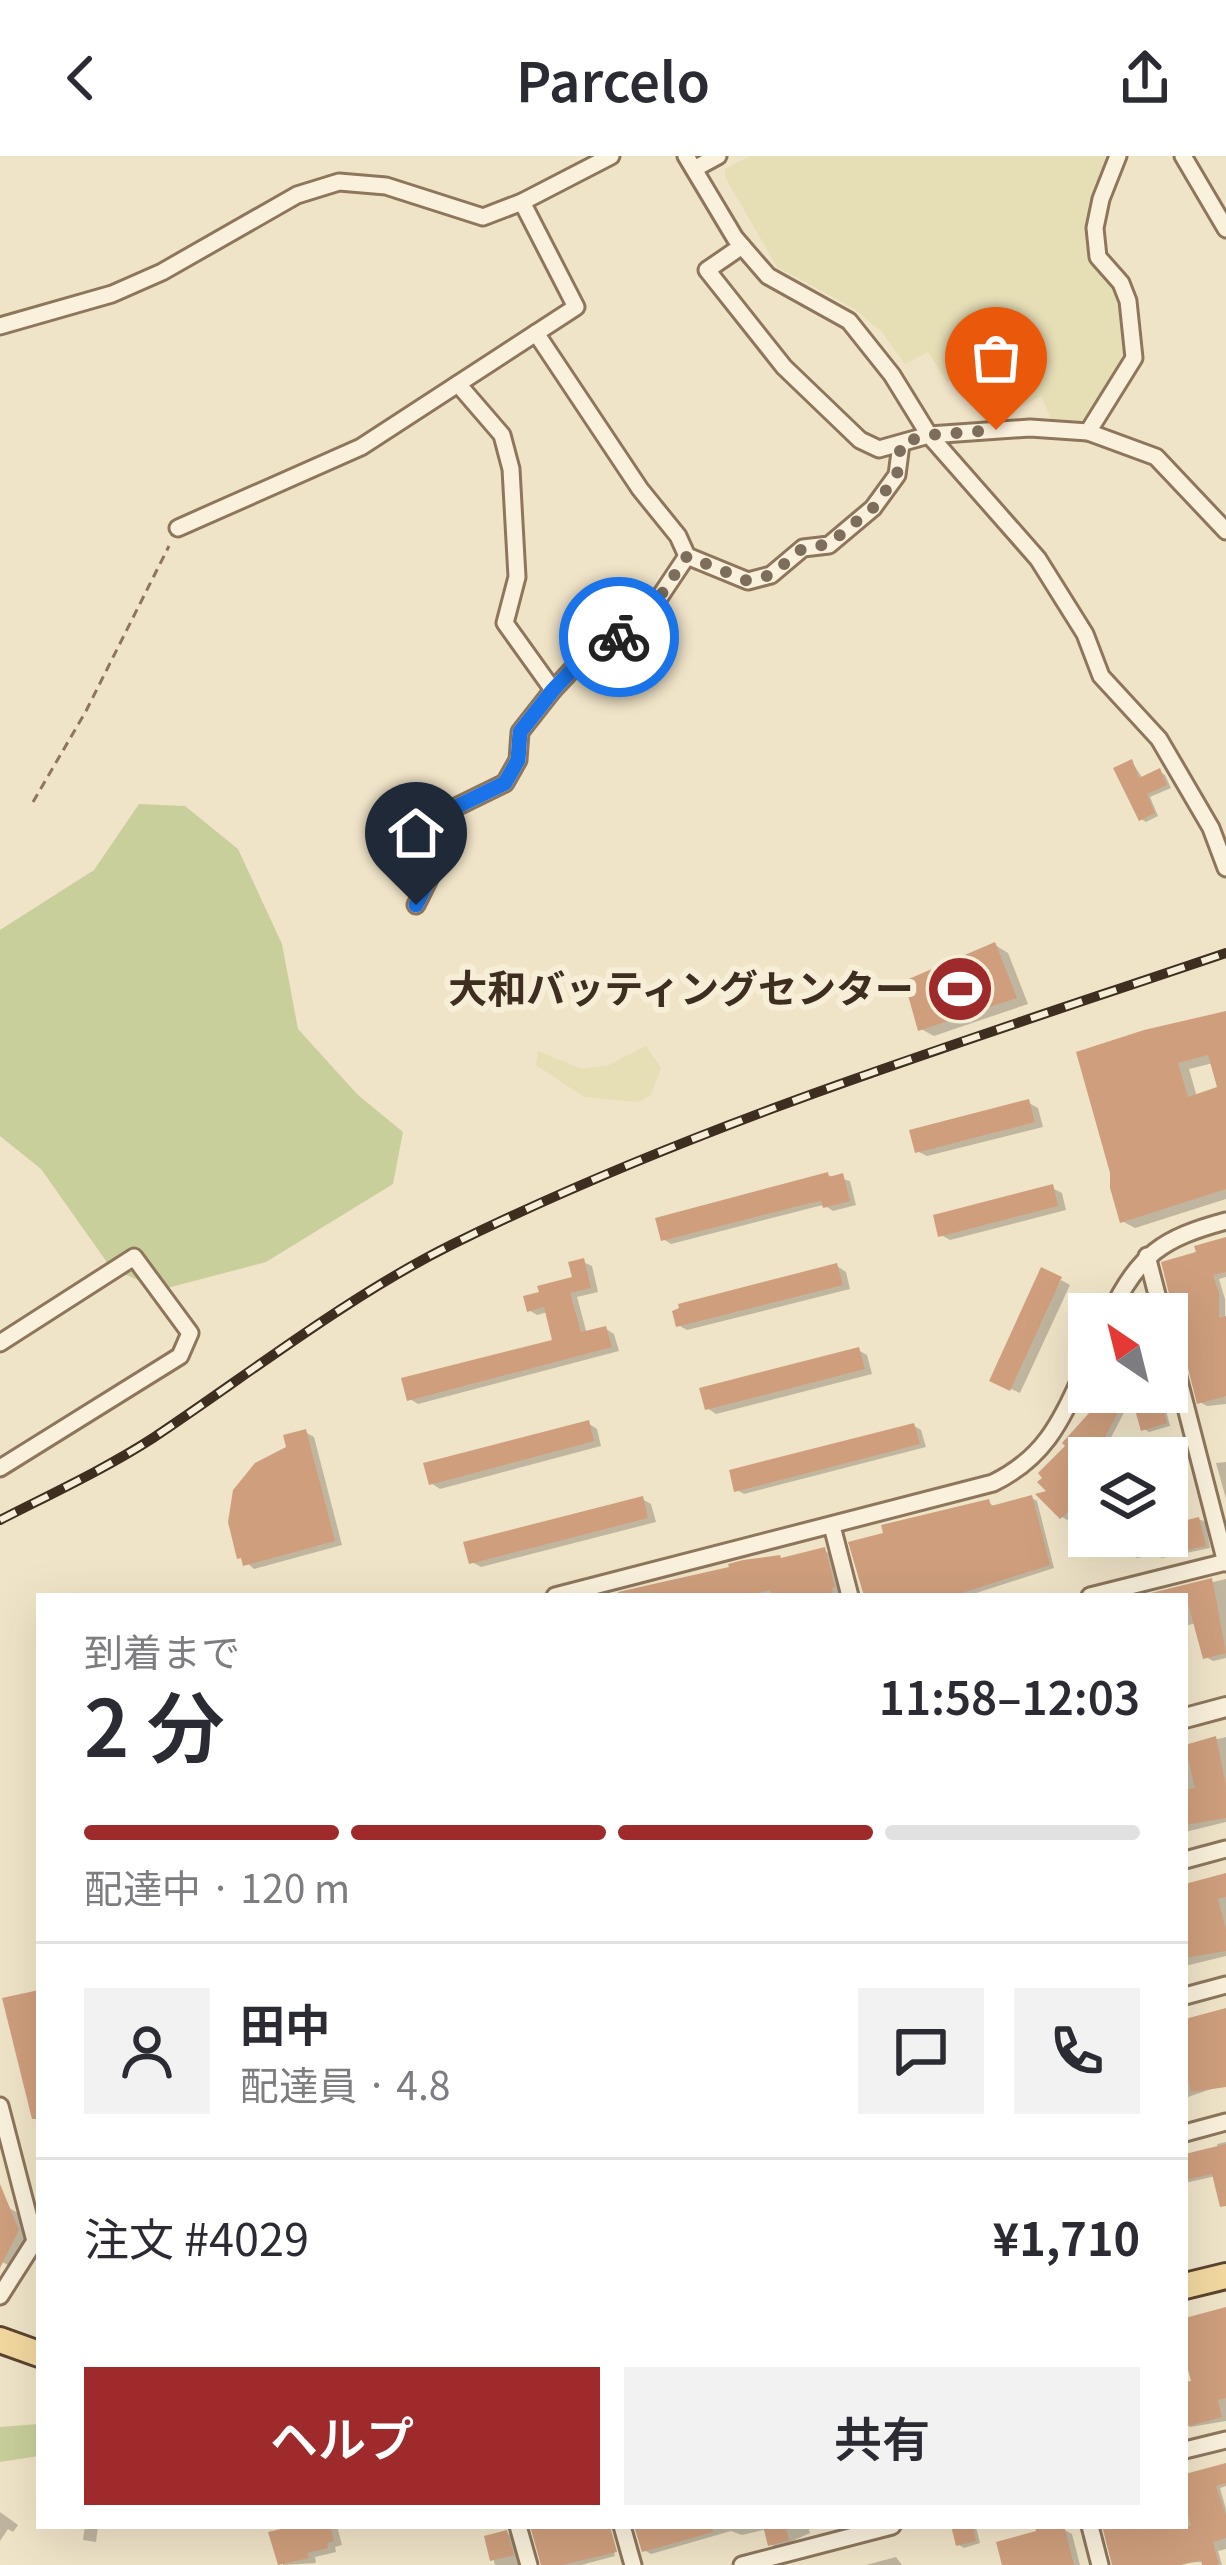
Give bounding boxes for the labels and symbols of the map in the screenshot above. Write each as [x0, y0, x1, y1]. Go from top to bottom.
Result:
pin [945, 307, 1047, 430]
courier [559, 577, 679, 697]
pin [365, 782, 467, 905]
sports icon: 大和バッティングセンター [925, 954, 995, 1024]
place label: 大和バッティングセンター [448, 958, 914, 1014]
north arrow [1068, 1293, 1188, 1413]

